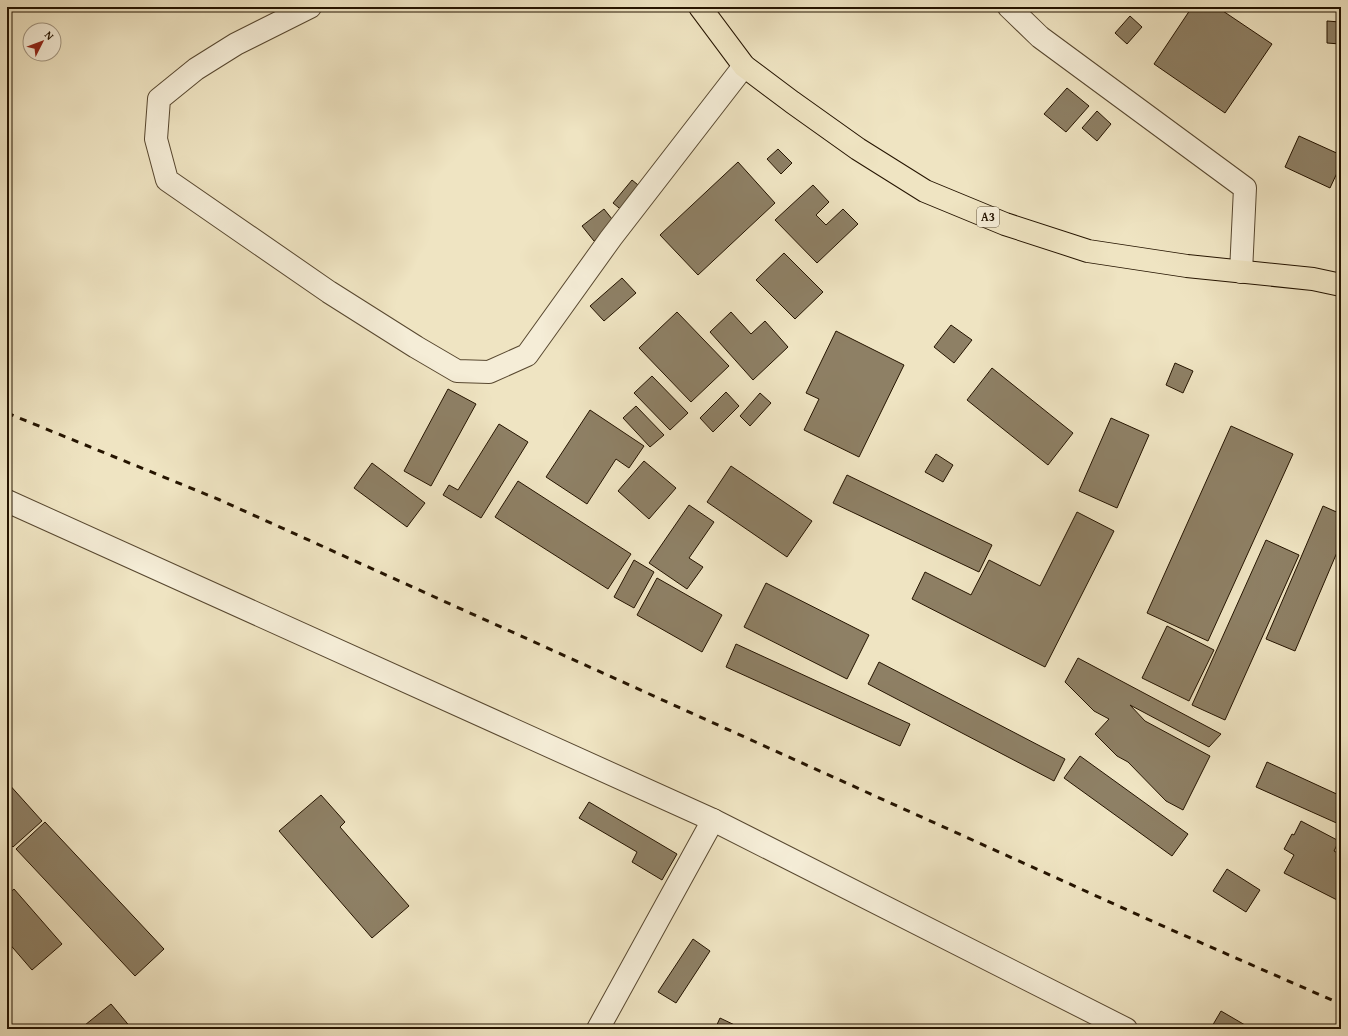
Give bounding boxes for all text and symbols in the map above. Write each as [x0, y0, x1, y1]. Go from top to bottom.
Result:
north arrow [22, 22, 62, 62]
text: N [41, 27, 58, 44]
road number: A3 [977, 207, 999, 227]

